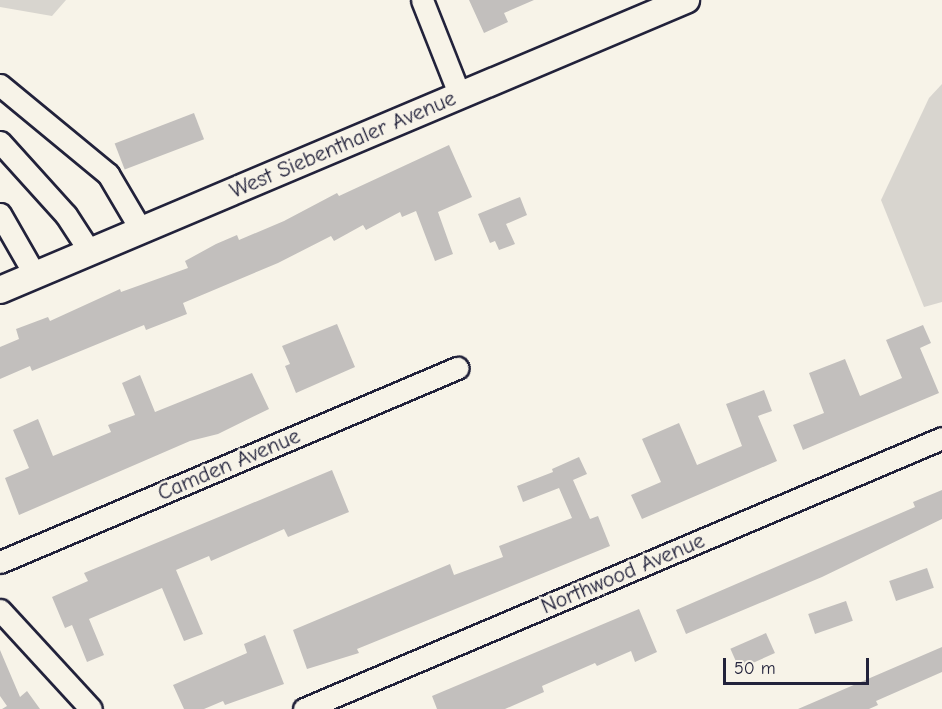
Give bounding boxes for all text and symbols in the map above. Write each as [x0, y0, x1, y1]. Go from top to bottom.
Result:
street label: West Siebenthaler Avenue [226, 85, 460, 205]
street label: Camden Avenue [154, 423, 304, 507]
street label: Northwood Avenue [537, 528, 709, 620]
scale bar [726, 646, 872, 684]
text: 50 m [734, 658, 776, 679]

